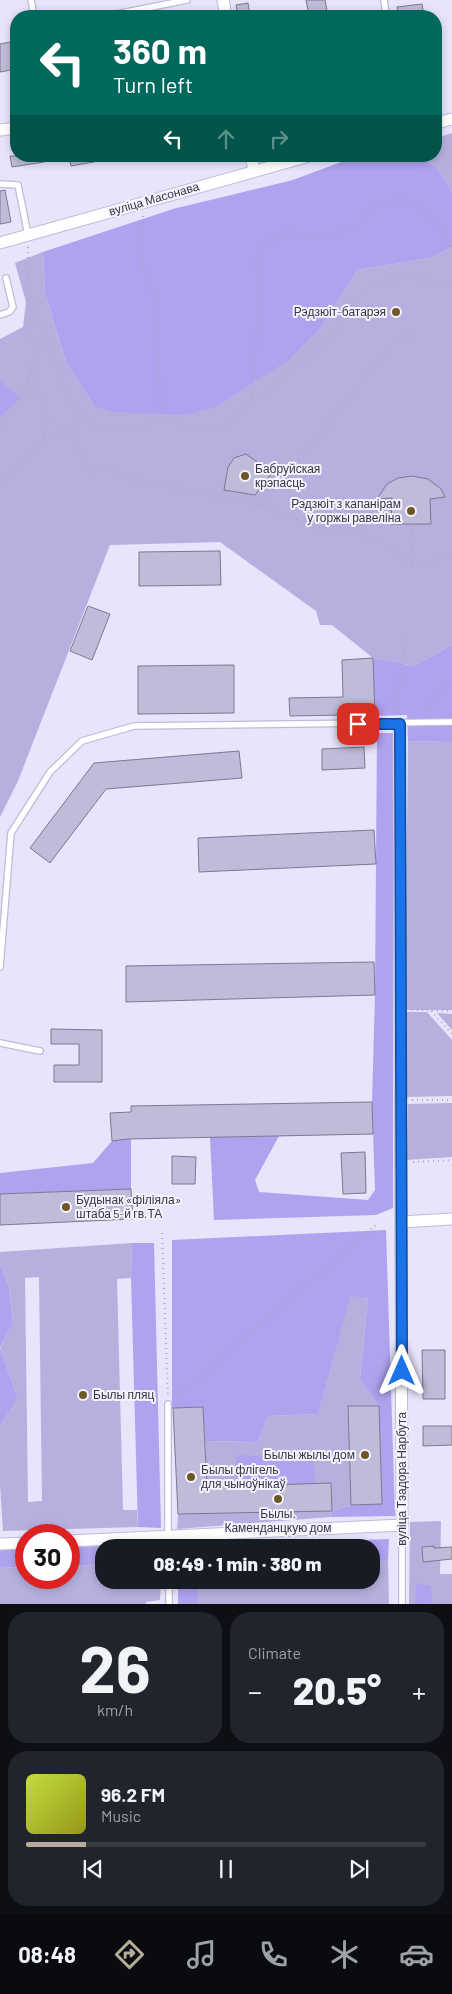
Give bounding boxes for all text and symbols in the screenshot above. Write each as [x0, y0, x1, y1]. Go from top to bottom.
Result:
text: 360 m [113, 29, 207, 71]
icon: left [30, 30, 95, 95]
text: Turn left [113, 71, 193, 97]
icon: left [159, 125, 187, 153]
icon: ahead [212, 125, 240, 153]
icon: right [265, 125, 293, 153]
street label: вуліца Масонава [107, 178, 201, 219]
place label: Рэдзюіт-батарэя [294, 304, 386, 319]
marker: Рэдзюіт-батарэя [390, 306, 402, 318]
place label: Бабруйская крэпасць [255, 461, 320, 490]
marker: Бабруйская крэпасць [239, 470, 251, 482]
place label: Рэдзюіт з капанірам у горжы равеліна [291, 496, 401, 525]
marker: Рэдзюіт з капанірам у горжы равеліна [405, 505, 417, 517]
pin [337, 703, 379, 745]
icon: arrive [344, 710, 372, 738]
place label: Будынак «філіяла» штаба 5-й гв.ТА [76, 1192, 181, 1220]
marker: Будынак «філіяла» штаба 5-й гв.ТА [60, 1201, 72, 1213]
position arrow [375, 1344, 427, 1396]
place label: Былы пляц [93, 1387, 155, 1402]
marker: Былы пляц [77, 1389, 89, 1401]
street label: вуліца Тэадора Нарбута [394, 1412, 409, 1546]
place label: Былы жылы дом [264, 1447, 355, 1462]
marker: Былы жылы дом [359, 1449, 371, 1461]
place label: Былы флігель для чыноўнікаў [201, 1462, 286, 1491]
marker: Былы флігель для чыноўнікаў [185, 1471, 197, 1483]
marker: Былы. Каменданцкую дом [272, 1493, 284, 1505]
place label: Былы. Каменданцкую дом [224, 1506, 332, 1535]
speed limit sign: 30 [15, 1524, 80, 1589]
text: 08:49 · 1 min · 380 m [153, 1552, 322, 1575]
text: 26 [79, 1628, 151, 1706]
text: Climate [248, 1643, 301, 1662]
text: 20.5° [293, 1667, 381, 1713]
text: − [248, 1674, 262, 1708]
text: + [412, 1674, 426, 1708]
text: km/h [97, 1700, 133, 1719]
text: 96.2 FM [101, 1783, 165, 1806]
text: Music [101, 1806, 141, 1825]
icon: previous [79, 1855, 107, 1883]
icon: pause [212, 1855, 240, 1883]
icon: next [345, 1855, 373, 1883]
icon: directions [112, 1937, 147, 1972]
icon: music [184, 1937, 219, 1972]
icon: phone [256, 1937, 291, 1972]
icon: climate [327, 1937, 362, 1972]
icon: car [399, 1937, 434, 1972]
text: 08:48 [18, 1941, 76, 1967]

